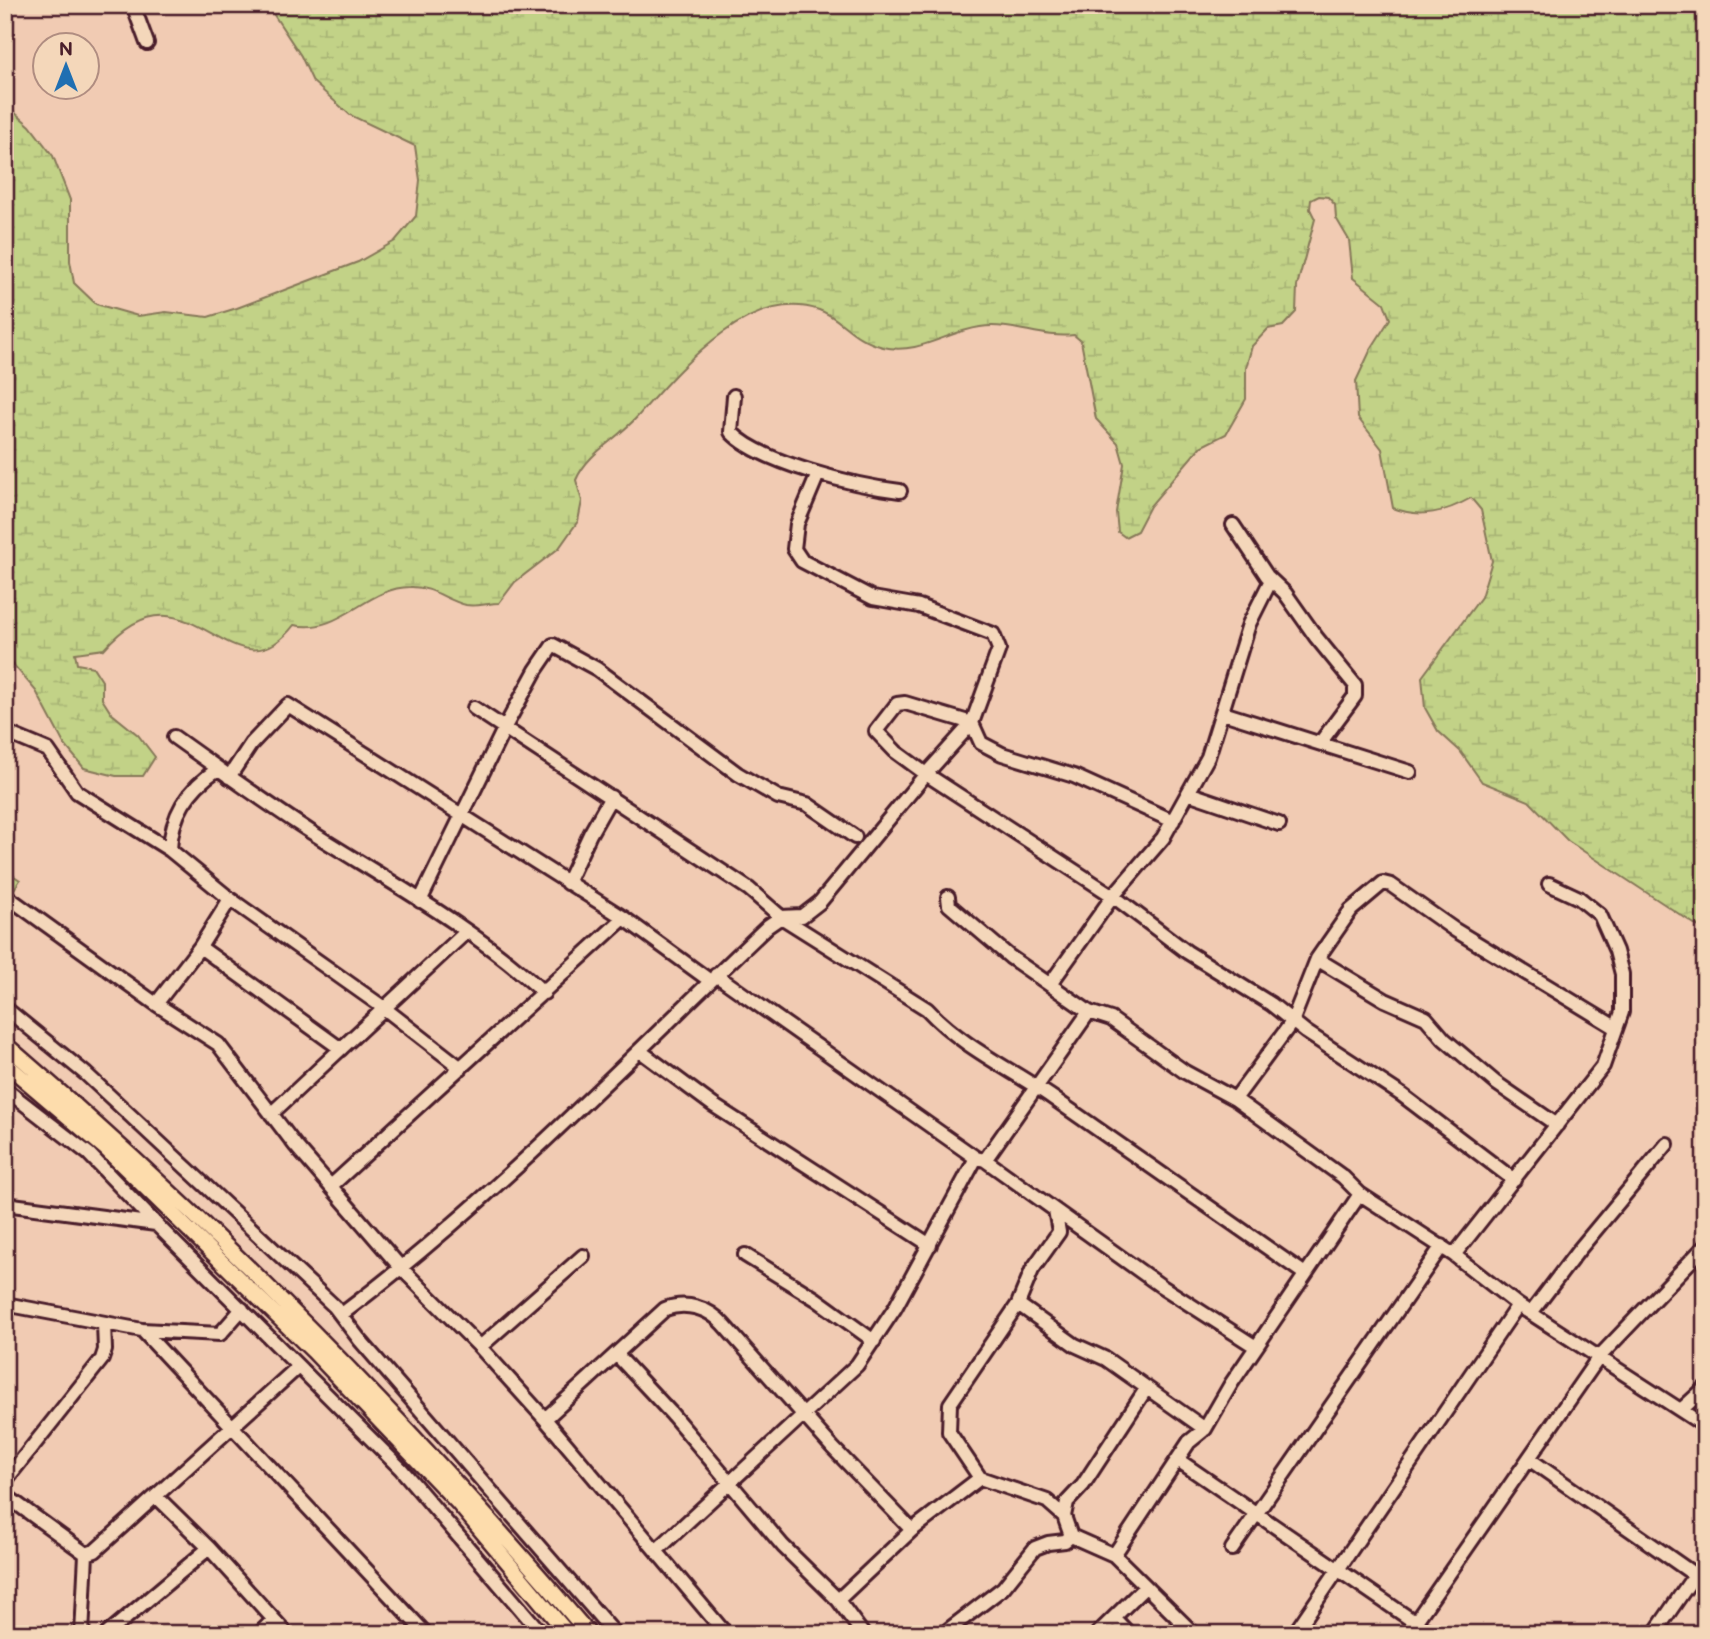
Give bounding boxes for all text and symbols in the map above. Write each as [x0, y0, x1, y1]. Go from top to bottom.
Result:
north arrow [32, 32, 102, 102]
text: N [59, 39, 73, 62]

